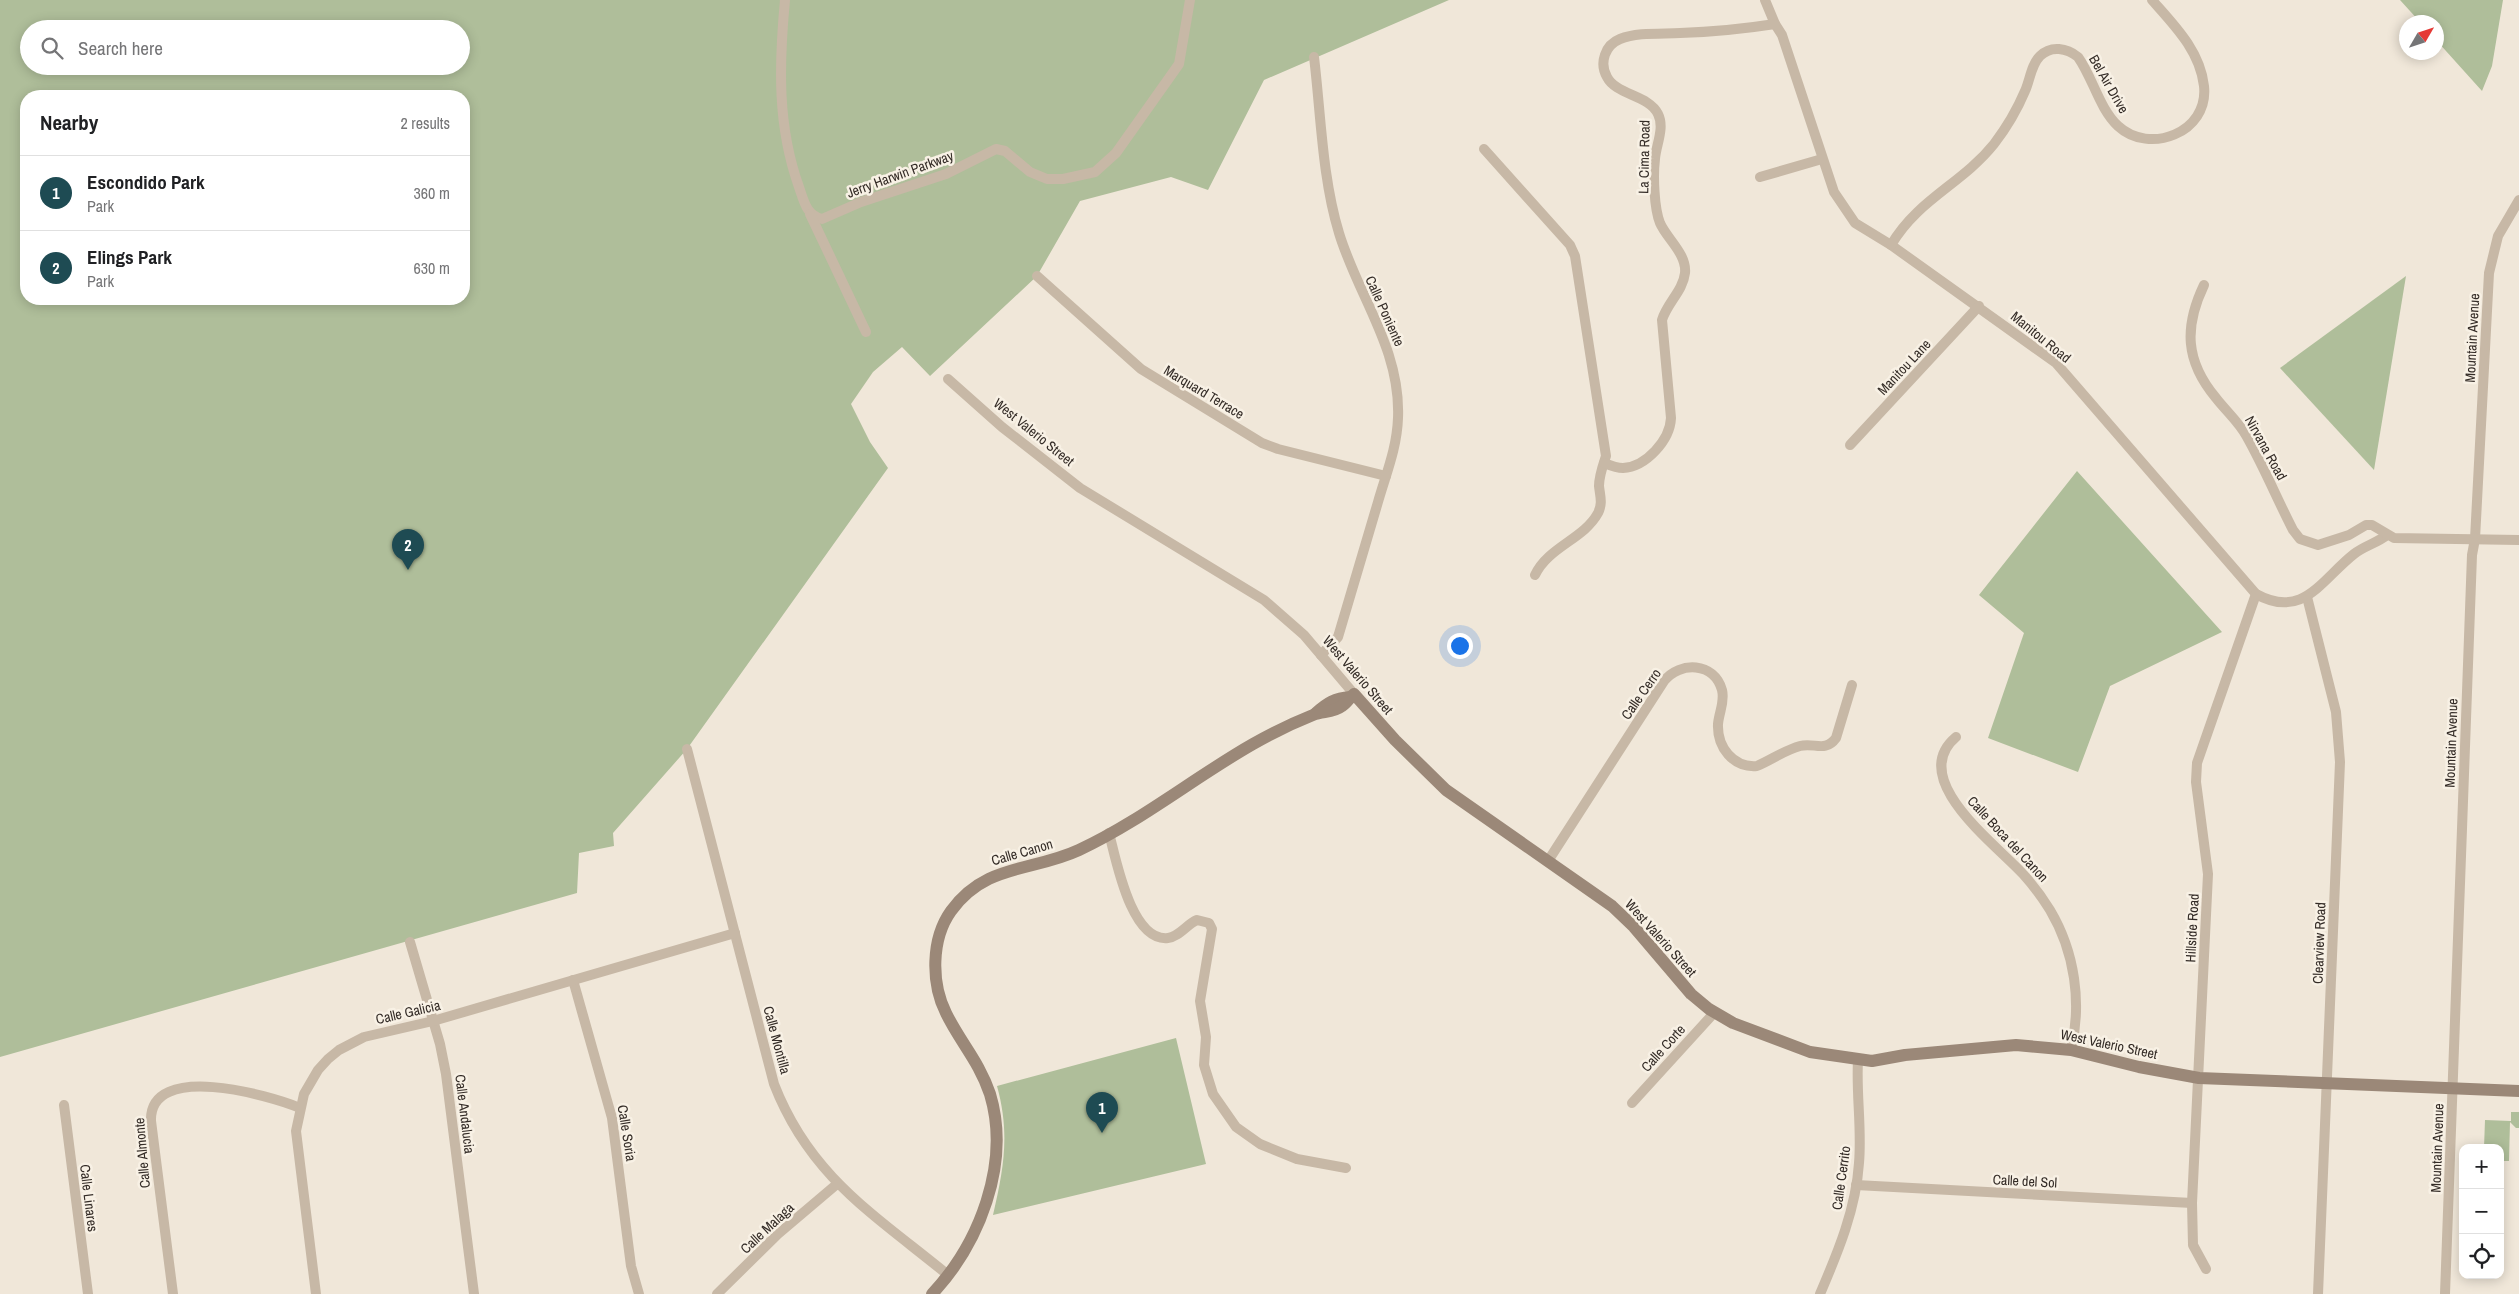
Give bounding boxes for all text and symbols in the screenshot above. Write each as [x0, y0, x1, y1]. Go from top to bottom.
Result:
north arrow [2399, 15, 2444, 60]
search box [20, 20, 470, 75]
icon: search [38, 34, 66, 62]
text: Search here [78, 35, 163, 61]
street label: Bel Air Drive [2085, 52, 2133, 116]
text: Nearby [40, 108, 98, 137]
text: 2 results [400, 112, 450, 134]
street label: La Cima Road [1634, 120, 1654, 194]
street label: Jerry Harwin Parkway [844, 146, 956, 202]
text: Escondido Park [87, 169, 205, 195]
text: 1 [52, 182, 60, 204]
text: 360 m [414, 182, 450, 204]
text: Park [87, 195, 114, 217]
text: Elings Park [87, 244, 172, 270]
text: 2 [52, 257, 60, 279]
text: 630 m [414, 257, 450, 279]
text: Park [87, 270, 114, 292]
street label: Calle Poniente [1361, 273, 1409, 349]
street label: Mountain Avenue [2461, 293, 2483, 383]
street label: Manitou Road [2007, 307, 2075, 367]
street label: Manitou Lane [1873, 335, 1935, 399]
street label: Marquard Terrace [1161, 361, 1247, 423]
street label: West Valerio Street [990, 394, 1078, 470]
street label: Nirvana Road [2241, 413, 2291, 483]
pin: 2 [392, 529, 424, 570]
street label: West Valerio Street [1319, 632, 1397, 718]
your location [1447, 633, 1473, 659]
street label: Calle Cerro [1617, 665, 1665, 723]
street label: Mountain Avenue [2440, 698, 2462, 788]
street label: Calle Boca del Canon [1964, 792, 2052, 886]
street label: Calle Canon [989, 835, 1055, 869]
street label: Hillside Road [2181, 893, 2203, 963]
street label: West Valerio Street [1621, 895, 1701, 981]
street label: Clearview Road [2309, 902, 2329, 984]
street label: Calle Galicia [374, 996, 443, 1028]
street label: Calle Montilla [759, 1004, 795, 1077]
street label: Calle Corte [1637, 1021, 1689, 1075]
street label: West Valerio Street [2059, 1025, 2159, 1063]
street label: Calle Andalucia [451, 1073, 479, 1155]
pin: 1 [1086, 1092, 1118, 1133]
street label: Mountain Avenue [2426, 1103, 2448, 1193]
street label: Calle Soria [614, 1104, 640, 1163]
street label: Calle Almonte [130, 1117, 154, 1189]
map controls [2459, 1144, 2504, 1279]
button: + [2459, 1144, 2504, 1189]
street label: Calle Cerrito [1828, 1145, 1854, 1211]
street label: Calle Linares [76, 1163, 102, 1233]
street label: Calle del Sol [1992, 1170, 2058, 1192]
button: − [2459, 1189, 2504, 1234]
street label: Calle Malaga [736, 1198, 798, 1257]
button: locate [2459, 1234, 2504, 1279]

